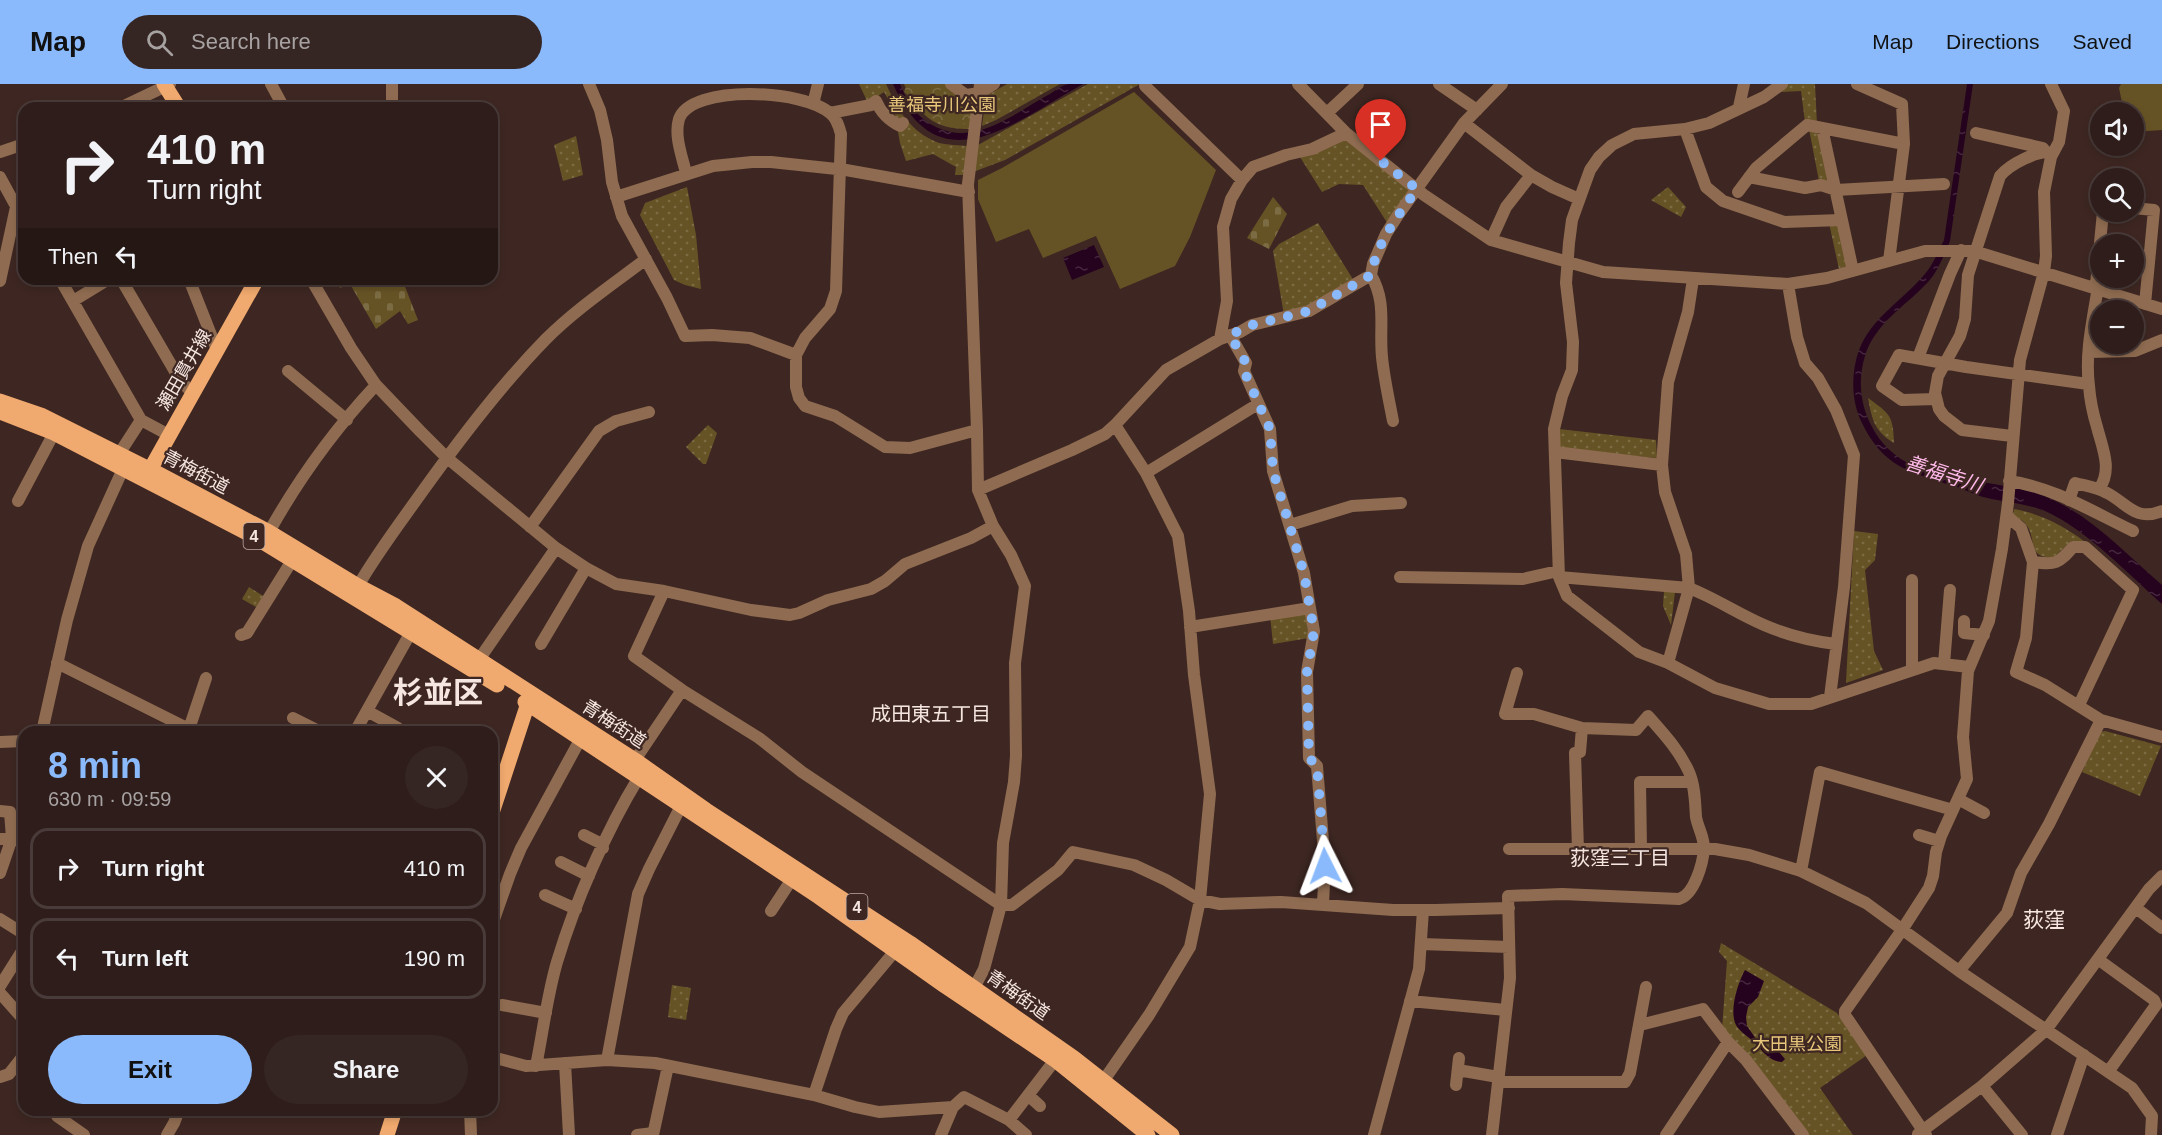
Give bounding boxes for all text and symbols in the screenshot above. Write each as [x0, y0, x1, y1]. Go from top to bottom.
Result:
search box [122, 15, 542, 69]
text: Map [30, 26, 86, 57]
icon: search [143, 26, 176, 59]
text: Search here [191, 29, 311, 54]
text: Map [1872, 30, 1913, 53]
text: Directions [1946, 30, 2039, 53]
text: Saved [2072, 30, 2132, 53]
park label: 善福寺川公園 [888, 95, 996, 115]
pin [1355, 99, 1406, 161]
map controls [2090, 102, 2144, 354]
button: sound [2090, 102, 2144, 156]
icon: arrive [1364, 108, 1397, 141]
icon: right [48, 126, 126, 204]
text: 410 m [147, 126, 266, 173]
button: search [2090, 168, 2144, 222]
text: Turn right [147, 175, 262, 205]
button: + [2090, 234, 2144, 288]
icon: left [110, 240, 143, 273]
text: Then [48, 244, 98, 269]
button: − [2090, 300, 2144, 354]
street label: 瀬田貫井線 [153, 326, 215, 414]
street label: 青梅街道 [160, 446, 232, 498]
water label: 善福寺川 [1903, 451, 1987, 497]
road number: 4 [244, 523, 264, 549]
district label: 杉並区 [393, 676, 483, 709]
street label: 青梅街道 [578, 696, 650, 752]
district label: 成田東五丁目 [871, 703, 991, 725]
text: 8 min [48, 745, 142, 786]
button: close [405, 746, 468, 809]
text: 630 m · 09:59 [48, 788, 171, 810]
position arrow [1293, 834, 1357, 898]
district label: 荻窪三丁目 [1570, 847, 1670, 869]
icon: right [51, 852, 84, 885]
text: Turn right [102, 856, 204, 881]
text: 410 m [404, 856, 465, 881]
road number: 4 [846, 894, 868, 920]
district label: 荻窪 [2023, 908, 2065, 931]
icon: left [51, 942, 84, 975]
text: Turn left [102, 946, 188, 971]
text: 190 m [404, 946, 465, 971]
street label: 青梅街道 [983, 966, 1053, 1024]
park label: 大田黒公園 [1752, 1034, 1842, 1054]
button: Exit [48, 1035, 252, 1104]
button: Share [264, 1035, 468, 1104]

